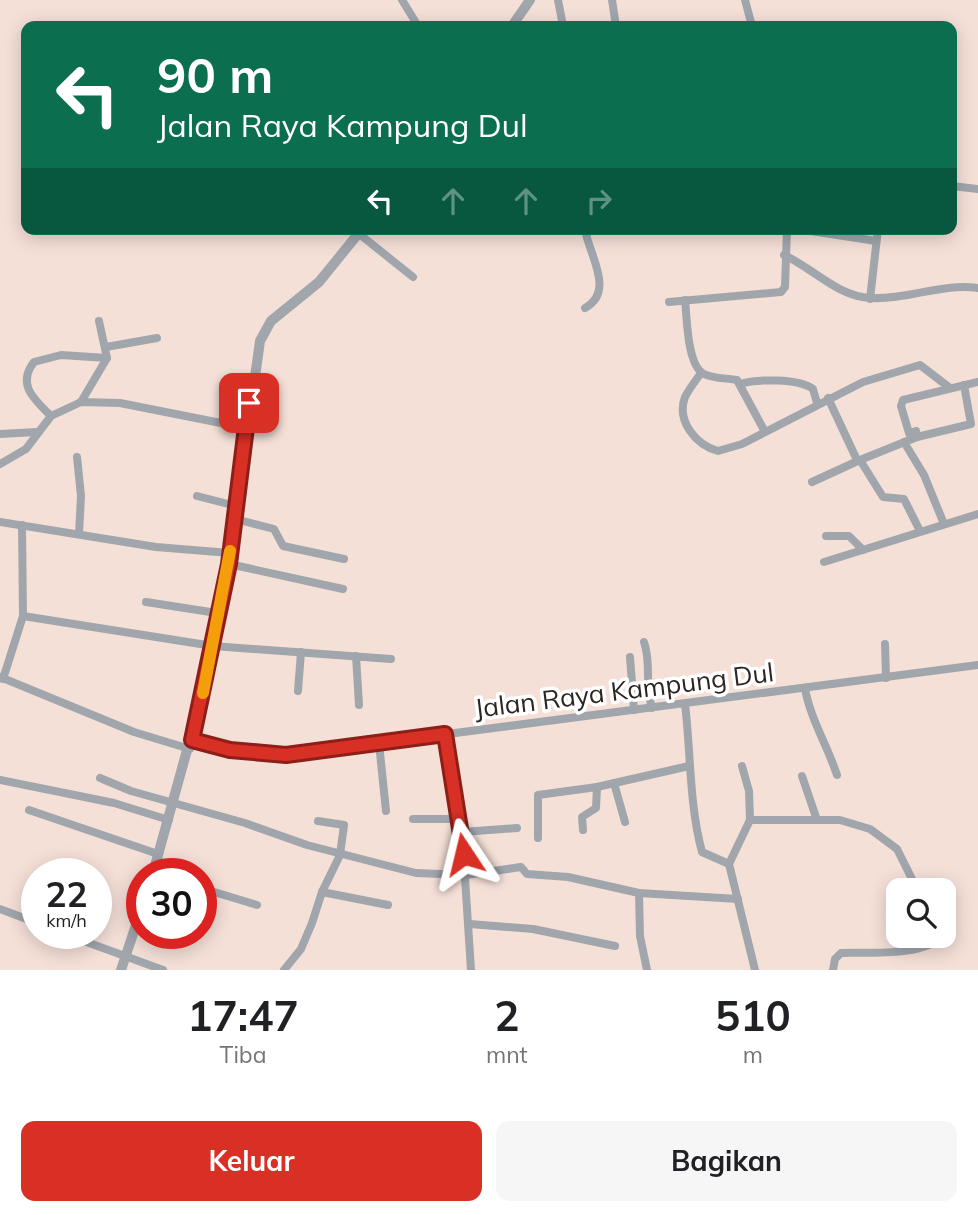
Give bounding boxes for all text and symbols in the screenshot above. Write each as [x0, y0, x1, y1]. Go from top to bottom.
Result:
text: 90 m [157, 44, 273, 105]
icon: left [42, 49, 133, 140]
text: Jalan Raya Kampung Dul [157, 105, 528, 145]
icon: left [361, 182, 399, 220]
icon: ahead [434, 182, 472, 220]
icon: ahead [507, 182, 545, 220]
icon: right [580, 182, 618, 220]
pin [219, 373, 279, 433]
icon: arrive [230, 384, 268, 422]
street label: Jalan Raya Kampung Dul [473, 655, 775, 725]
position arrow [427, 817, 501, 891]
speed limit sign: 30 [126, 858, 217, 949]
text: 22 [45, 872, 88, 916]
map controls [886, 878, 956, 948]
button: search [886, 878, 956, 948]
text: km/h [46, 909, 87, 932]
text: 17:47 [187, 989, 299, 1042]
text: 2 [494, 989, 519, 1042]
text: 510 [715, 989, 791, 1042]
text: Tiba [219, 1040, 266, 1069]
text: mnt [486, 1040, 528, 1069]
text: m [743, 1040, 763, 1069]
button: Keluar [21, 1121, 482, 1201]
button: Bagikan [496, 1121, 957, 1201]

